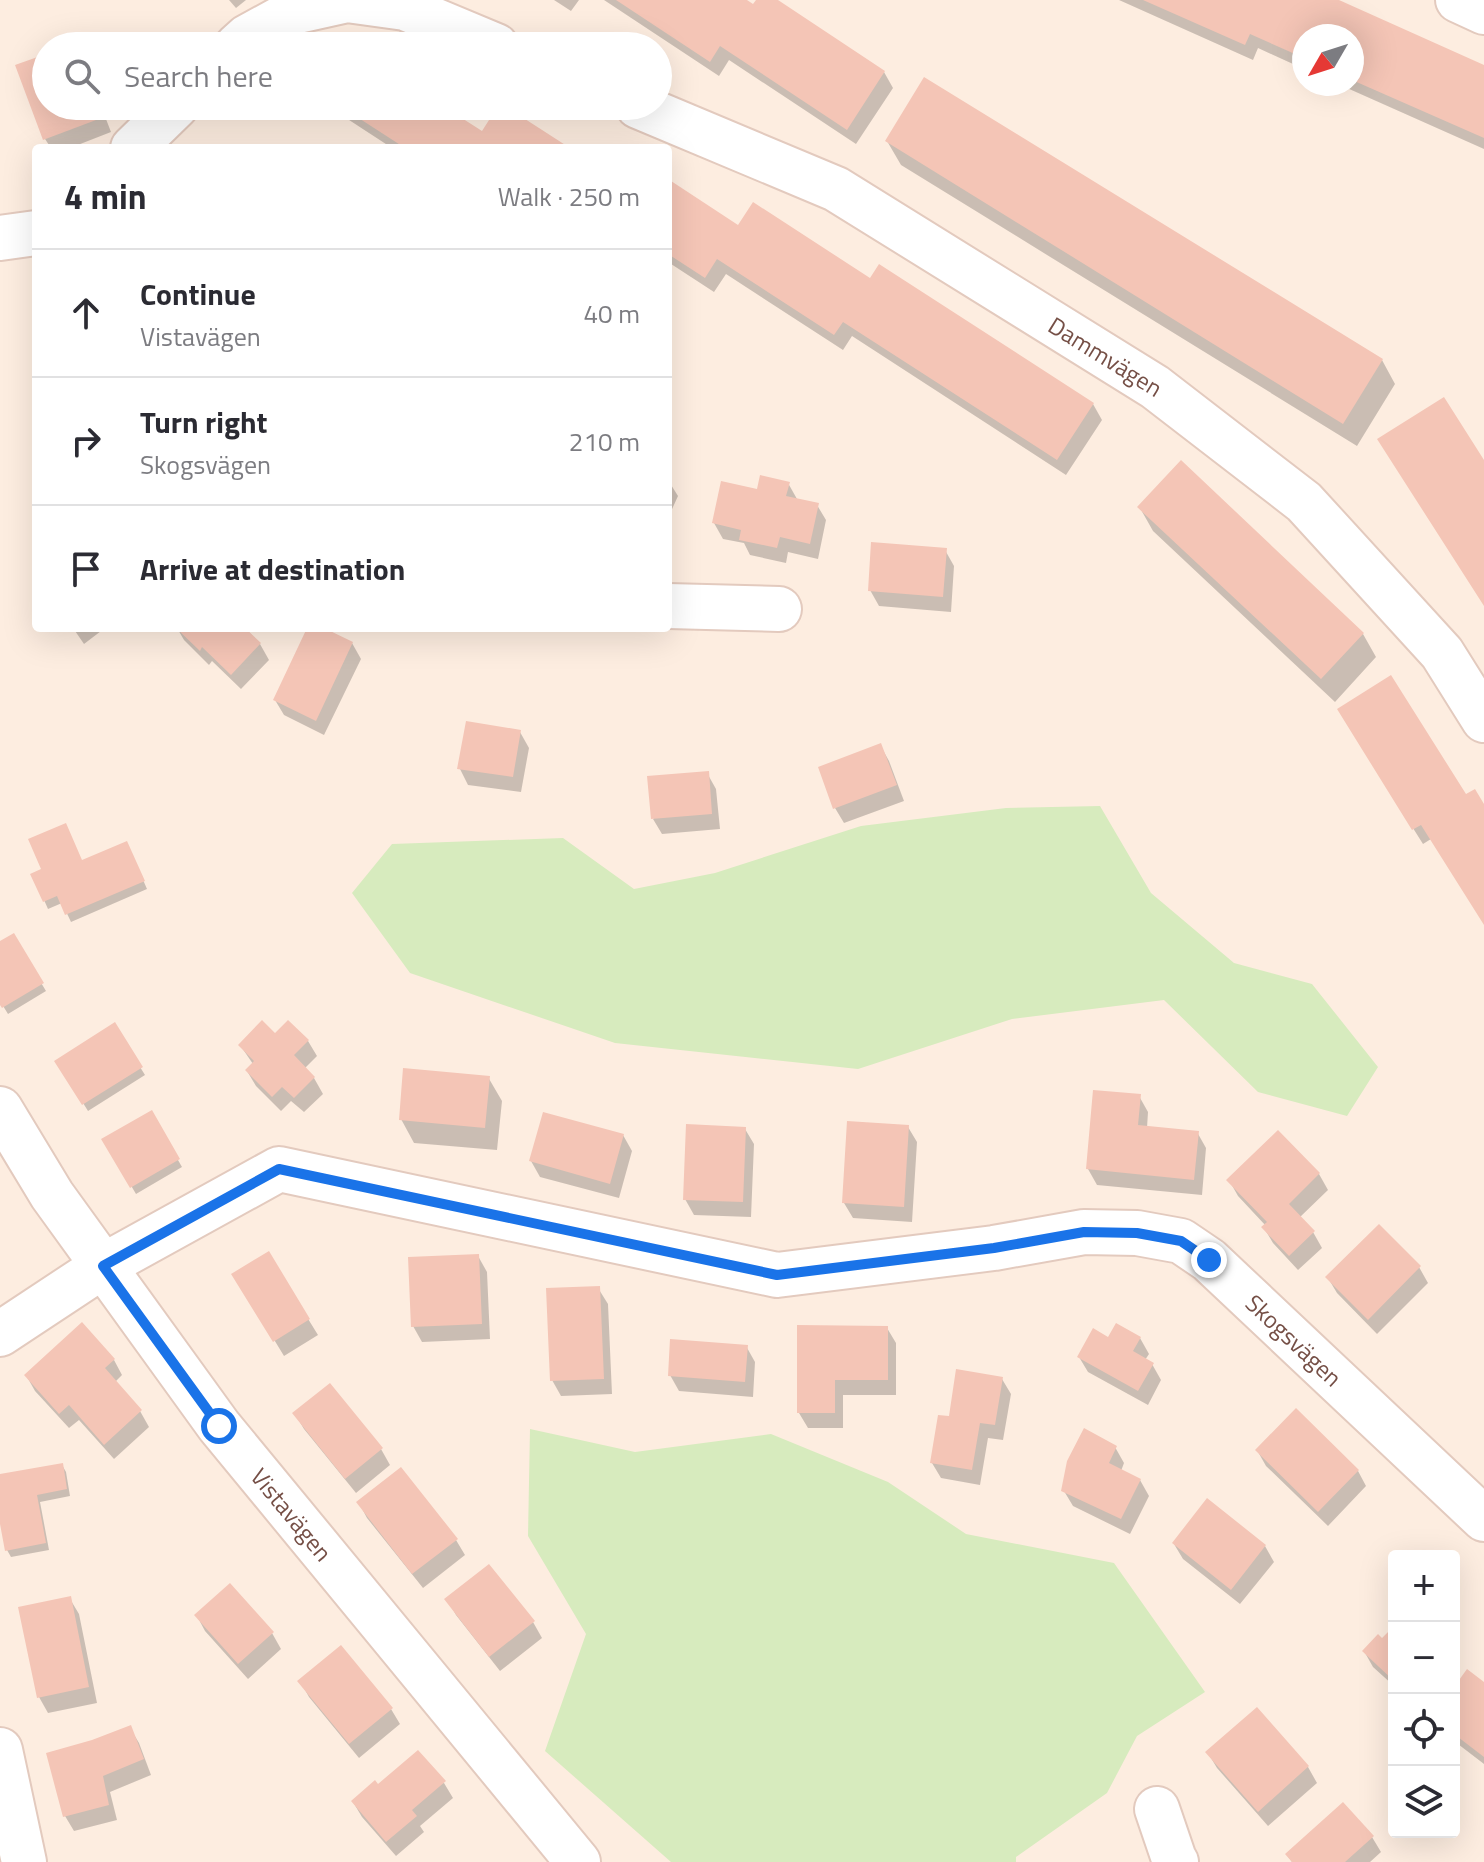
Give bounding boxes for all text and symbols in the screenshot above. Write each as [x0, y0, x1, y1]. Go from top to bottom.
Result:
north arrow [1292, 24, 1364, 96]
search box [32, 32, 672, 120]
text: Search here [124, 53, 273, 99]
icon: search [60, 54, 104, 98]
text: 4 min [64, 170, 147, 222]
text: Walk · 250 m [498, 177, 640, 216]
text: Continue [140, 271, 256, 317]
icon: ahead [64, 291, 108, 335]
text: 40 m [583, 294, 640, 333]
street label: Dammvägen [1042, 307, 1170, 405]
text: Vistavägen [140, 317, 261, 356]
text: Turn right [140, 399, 268, 445]
icon: right [64, 419, 108, 463]
text: 210 m [569, 422, 640, 461]
text: Skogsvägen [140, 445, 271, 484]
text: Arrive at destination [140, 546, 405, 592]
icon: arrive [64, 547, 108, 591]
route end [1191, 1242, 1227, 1278]
street label: Skogsvägen [1238, 1286, 1350, 1395]
route start [201, 1408, 237, 1444]
street label: Vistavägen [242, 1460, 341, 1569]
map controls [1388, 1550, 1460, 1838]
button: + [1388, 1550, 1460, 1622]
button: − [1388, 1622, 1460, 1694]
button: locate [1388, 1694, 1460, 1766]
button: layers [1388, 1766, 1460, 1838]

